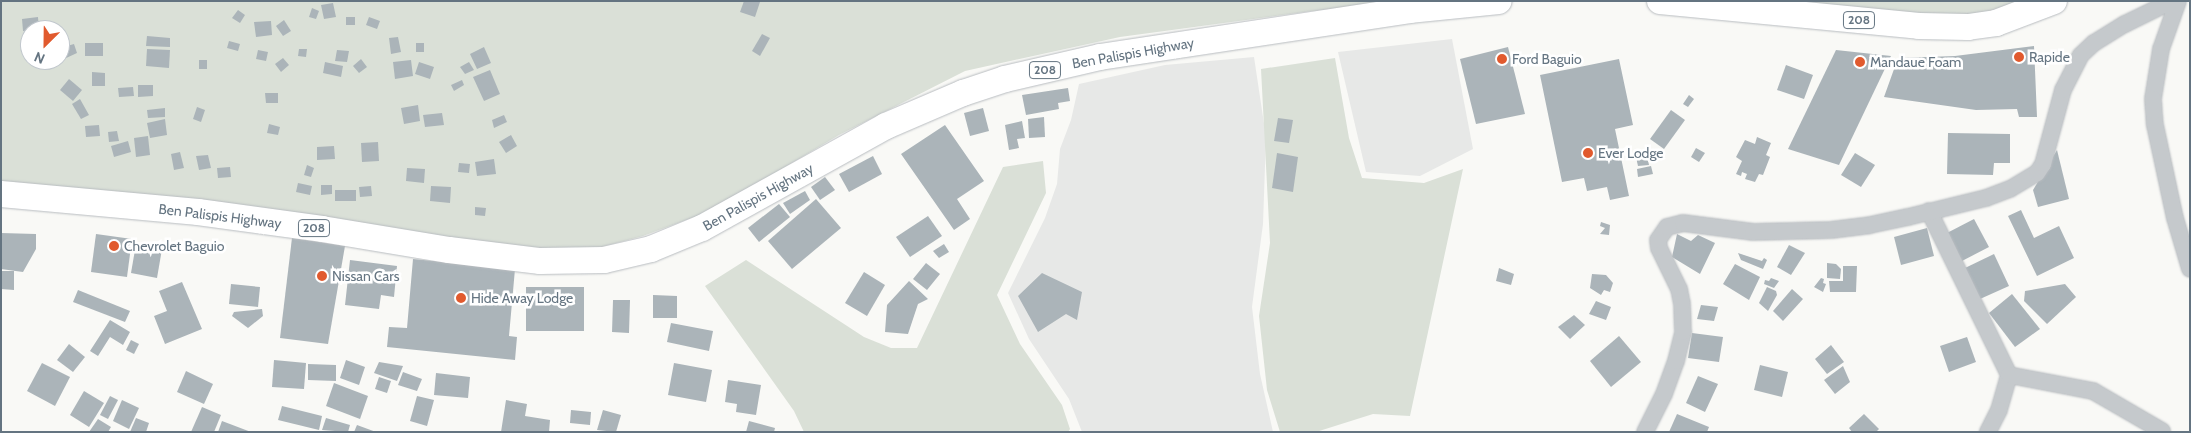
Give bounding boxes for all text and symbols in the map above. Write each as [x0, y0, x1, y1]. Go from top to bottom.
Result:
road number: 208 [1843, 10, 1875, 30]
north arrow [20, 20, 70, 70]
street label: Ben Palispis Highway [1071, 34, 1195, 72]
text: N [31, 48, 48, 68]
place label: Rapide [2029, 49, 2070, 65]
place label: Ford Baguio [1512, 51, 1582, 67]
marker: Rapide [2013, 51, 2025, 63]
marker: Ford Baguio [1496, 53, 1508, 65]
place label: Mandaue Foam [1870, 54, 1961, 70]
marker: Mandaue Foam [1854, 56, 1866, 68]
road number: 208 [1029, 60, 1061, 80]
place label: Ever Lodge [1598, 145, 1664, 161]
marker: Ever Lodge [1582, 147, 1594, 159]
street label: Ben Palispis Highway [700, 160, 816, 234]
street label: Ben Palispis Highway [158, 200, 282, 232]
road number: 208 [298, 218, 330, 238]
place label: Chevrolet Baguio [124, 238, 224, 254]
marker: Chevrolet Baguio [108, 240, 120, 252]
place label: Nissan Cars [332, 268, 400, 284]
marker: Nissan Cars [316, 270, 328, 282]
place label: Hide Away Lodge [471, 290, 573, 306]
marker: Hide Away Lodge [455, 292, 467, 304]

